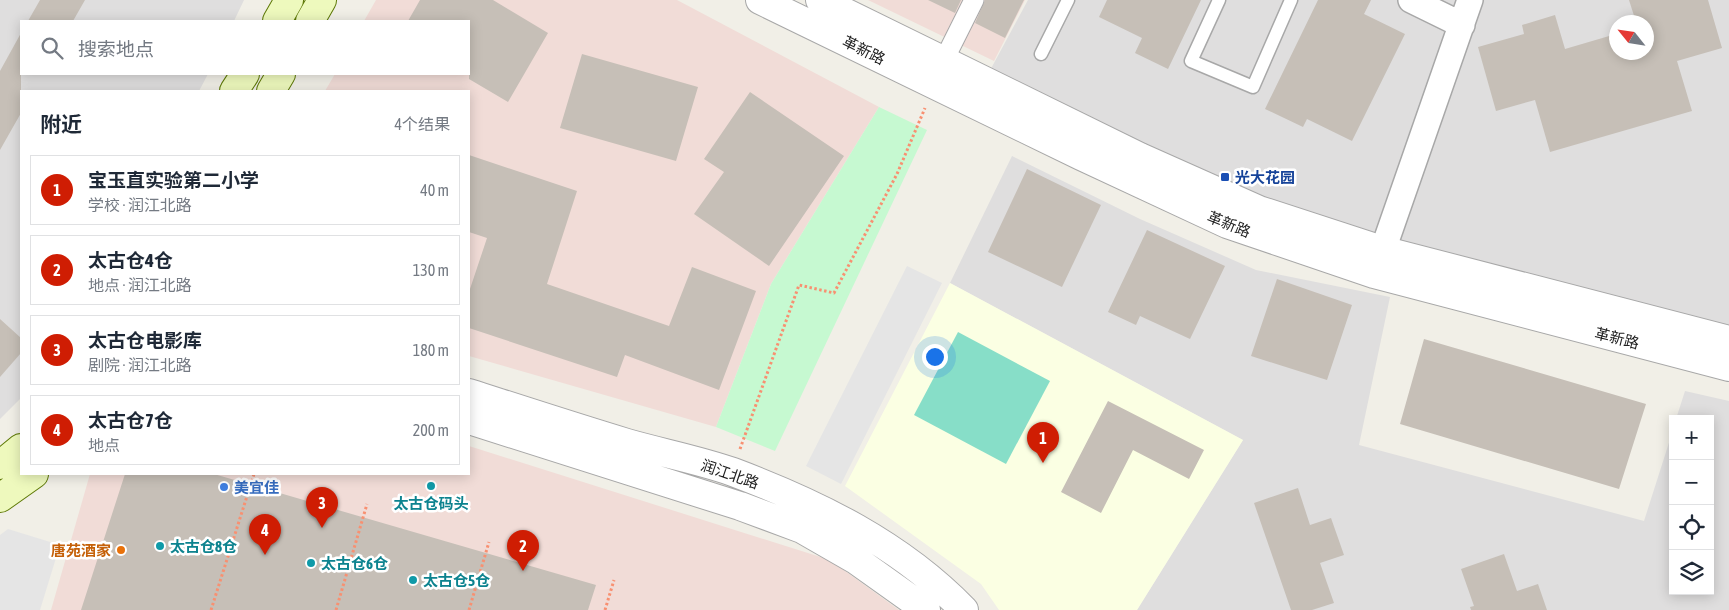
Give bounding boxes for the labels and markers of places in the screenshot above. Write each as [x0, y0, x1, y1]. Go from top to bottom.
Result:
place label: 光大花园 [1235, 169, 1295, 186]
marker: 光大花园 [1219, 171, 1231, 183]
pin: 1 [1027, 422, 1059, 463]
place label: 美宜佳 [234, 479, 279, 496]
marker: 太古仓码头 [425, 480, 437, 492]
marker: 美宜佳 [218, 481, 230, 493]
pin: 3 [306, 487, 338, 528]
place label: 太古仓码头 [393, 495, 469, 512]
pin: 4 [249, 514, 281, 555]
pin: 2 [507, 530, 539, 571]
place label: 太古仓8仓 [170, 538, 237, 555]
marker: 太古仓8仓 [154, 540, 166, 552]
place label: 唐苑酒家 [51, 542, 111, 559]
marker: 唐苑酒家 [115, 544, 127, 556]
place label: 太古仓6仓 [321, 555, 388, 572]
marker: 太古仓6仓 [305, 557, 317, 569]
place label: 太古仓5仓 [423, 572, 490, 589]
marker: 太古仓5仓 [407, 574, 419, 586]

